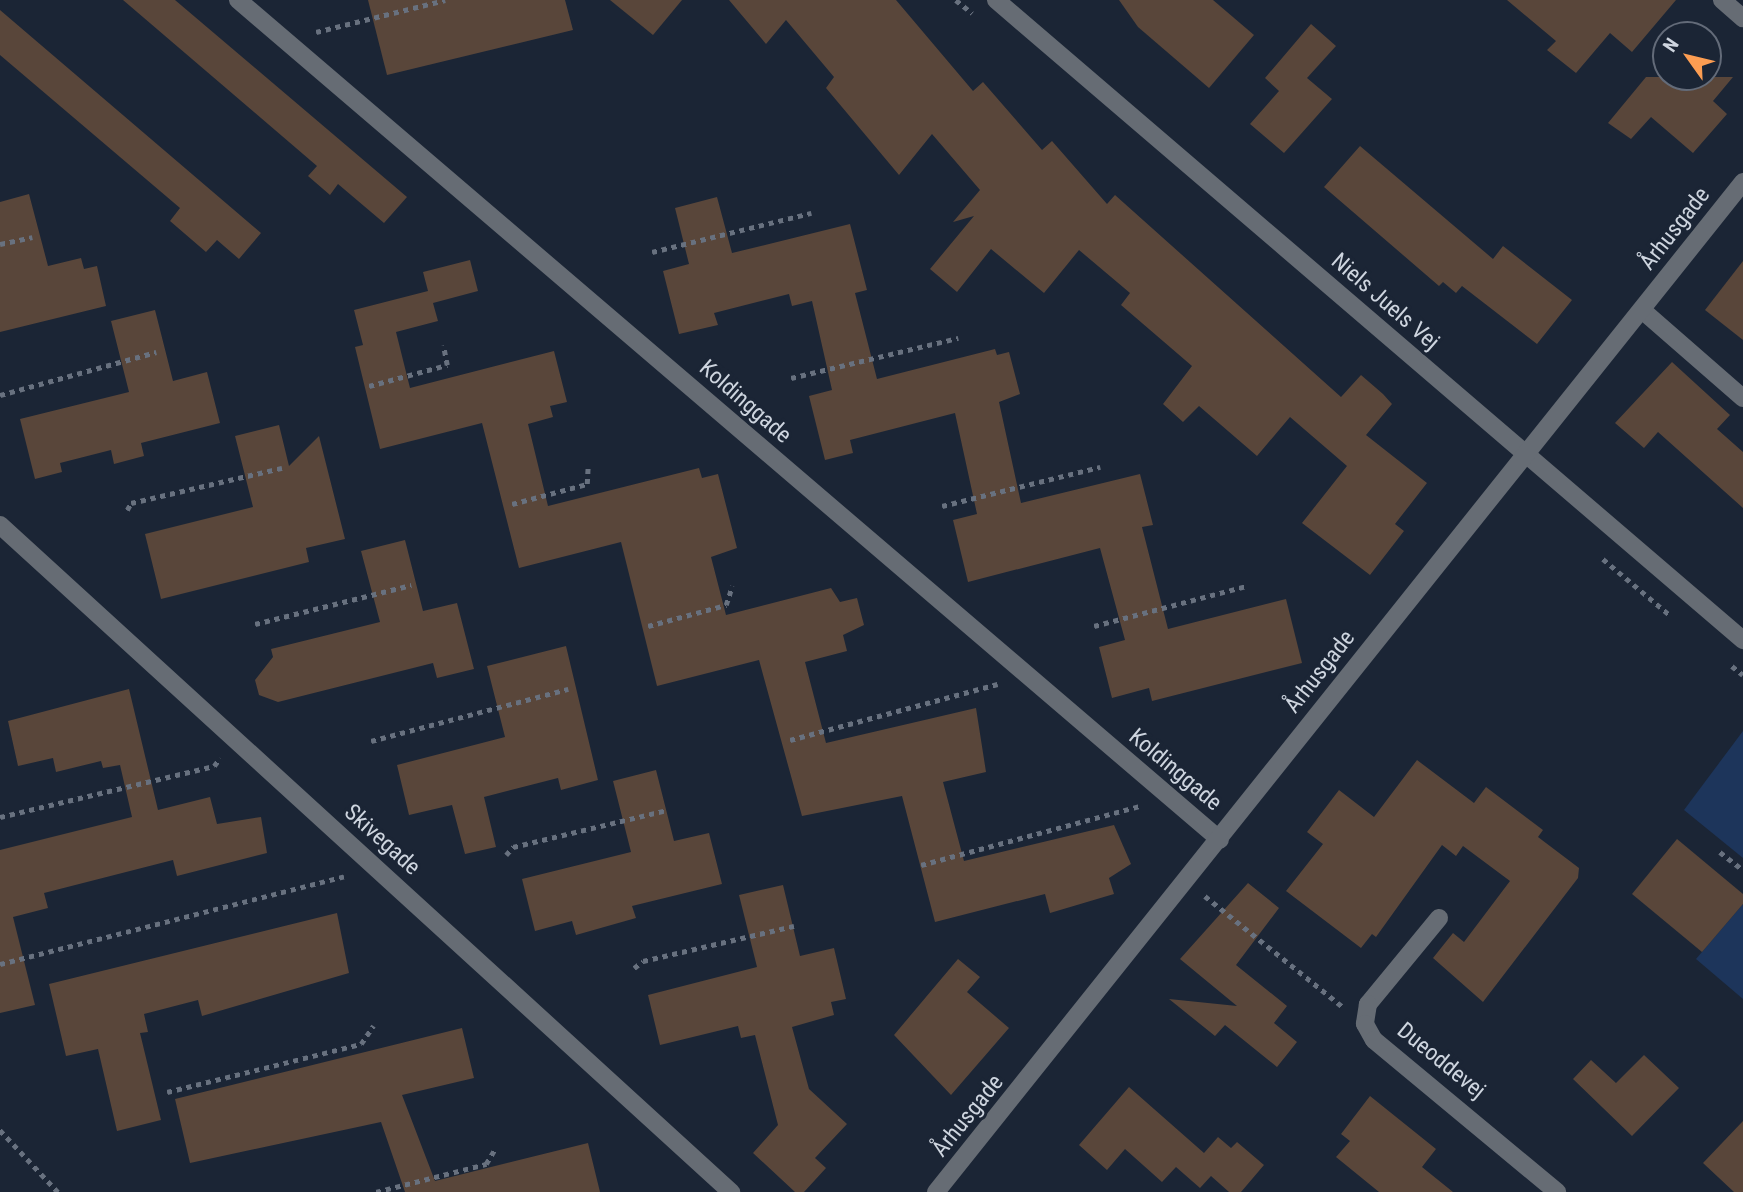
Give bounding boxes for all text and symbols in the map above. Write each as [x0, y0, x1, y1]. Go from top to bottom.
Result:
north arrow [1652, 21, 1722, 91]
text: N [1658, 34, 1684, 56]
street label: Århusgade [1634, 182, 1716, 276]
street label: Niels Juels Vej [1325, 248, 1445, 356]
street label: Koldinggade [693, 355, 797, 449]
street label: Århusgade [1279, 625, 1361, 719]
street label: Koldinggade [1123, 723, 1227, 817]
street label: Skivegade [338, 799, 426, 881]
street label: Dueoddevej [1391, 1017, 1491, 1105]
street label: Århusgade [927, 1069, 1009, 1163]

